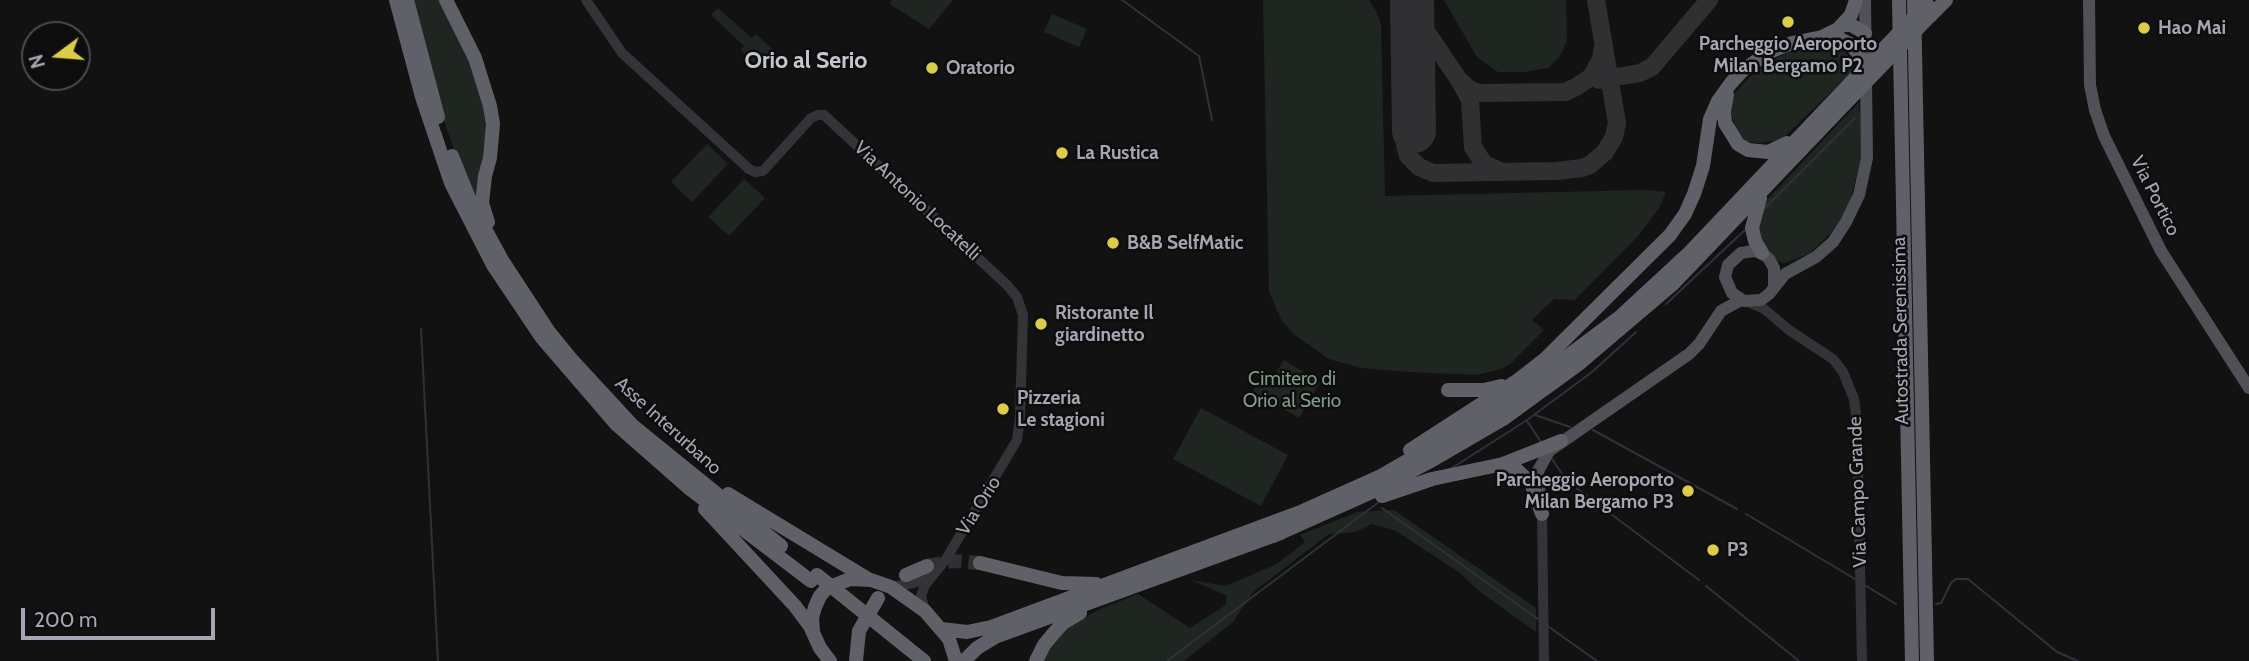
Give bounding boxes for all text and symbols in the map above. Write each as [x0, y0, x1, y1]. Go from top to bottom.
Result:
marker: Parcheggio Aeroporto Milan Bergamo P2 [1780, 14, 1796, 30]
place label: Hao Mai [2158, 17, 2226, 39]
marker: Hao Mai [2136, 20, 2152, 36]
north arrow [21, 21, 91, 91]
place label: Parcheggio Aeroporto Milan Bergamo P2 [1699, 33, 1877, 77]
district label: Orio al Serio [745, 47, 867, 75]
text: N [24, 52, 50, 71]
place label: Oratorio [946, 57, 1015, 79]
marker: Oratorio [924, 60, 940, 76]
street label: Via Antonio Locatelli [849, 137, 985, 265]
place label: La Rustica [1076, 142, 1159, 164]
marker: La Rustica [1054, 145, 1070, 161]
street label: Via Portico [2125, 152, 2185, 240]
place label: B&B SelfMatic [1127, 232, 1243, 254]
marker: B&B SelfMatic [1105, 235, 1121, 251]
street label: Autostrada Serenissima [1888, 237, 1914, 425]
place label: Ristorante Il giardinetto [1055, 302, 1153, 346]
marker: Ristorante Il giardinetto [1033, 316, 1049, 332]
park label: Cimitero di Orio al Serio [1243, 368, 1341, 412]
street label: Asse Interurbano [610, 372, 726, 480]
place label: Pizzeria Le stagioni [1017, 387, 1105, 431]
marker: Pizzeria Le stagioni [995, 401, 1011, 417]
street label: Via Campo Grande [1844, 416, 1872, 568]
place label: Parcheggio Aeroporto Milan Bergamo P3 [1496, 469, 1674, 513]
street label: Via Orio [952, 472, 1006, 540]
marker: Parcheggio Aeroporto Milan Bergamo P3 [1680, 483, 1696, 499]
place label: P3 [1727, 539, 1749, 561]
marker: P3 [1705, 542, 1721, 558]
scale bar [24, 594, 219, 638]
text: 200 m [34, 607, 97, 632]

